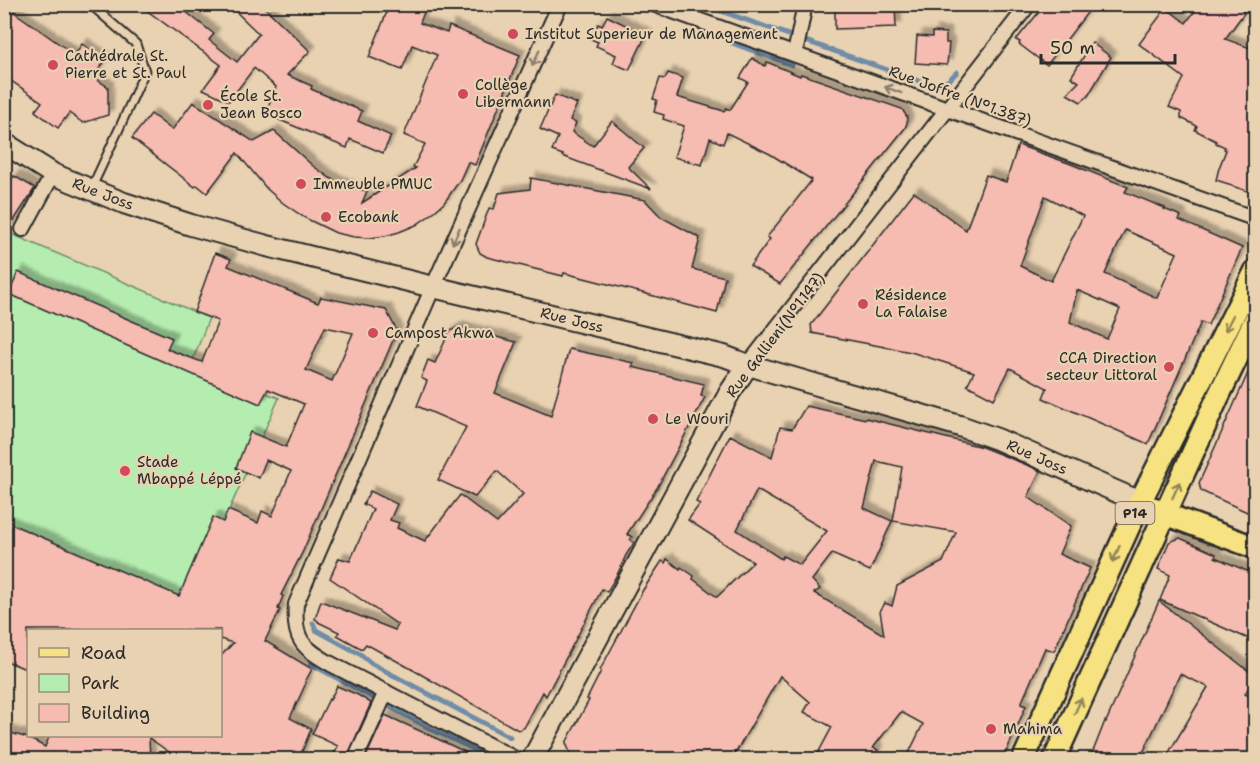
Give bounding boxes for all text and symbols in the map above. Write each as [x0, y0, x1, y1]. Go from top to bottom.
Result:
place label: Institut Superieur de Management [525, 24, 778, 44]
marker: Institut Superieur de Management [506, 27, 520, 41]
scale bar [1041, 27, 1174, 65]
text: 50 m [1050, 36, 1095, 60]
place label: Cathédrale St. Pierre et St. Paul [65, 46, 187, 83]
one-way arrow [529, 48, 541, 66]
marker: Cathédrale St. Pierre et St. Paul [46, 58, 60, 72]
street label: Rue Joffre (N°1.387) [886, 61, 1034, 131]
place label: Collège Libermann [475, 75, 551, 112]
one-way arrow [885, 83, 903, 94]
place label: École St. Jean Bosco [220, 85, 302, 123]
marker: Collège Libermann [456, 87, 470, 101]
marker: École St. Jean Bosco [201, 98, 215, 112]
street label: Rue Joss [69, 173, 137, 215]
place label: Immeuble PMUC [313, 174, 433, 194]
marker: Immeuble PMUC [294, 177, 308, 191]
place label: Ecobank [338, 207, 399, 227]
marker: Ecobank [319, 210, 333, 224]
one-way arrow [449, 226, 461, 244]
street label: Rue Gallieni(N°1.147) [721, 268, 829, 402]
place label: Résidence La Falaise [875, 285, 948, 322]
marker: Résidence La Falaise [856, 297, 870, 311]
street label: Rue Joss [538, 303, 606, 337]
one-way arrow [1223, 313, 1235, 331]
place label: Campost Akwa [385, 323, 495, 343]
marker: Campost Akwa [366, 326, 380, 340]
place label: CCA Direction secteur Littoral [1046, 348, 1157, 385]
marker: CCA Direction secteur Littoral [1162, 360, 1176, 374]
place label: Le Wouri [665, 409, 729, 429]
marker: Le Wouri [646, 412, 660, 426]
street label: Rue Joss [1003, 435, 1071, 479]
place label: Stade Mbappé Léppé [137, 452, 242, 489]
marker: Stade Mbappé Léppé [118, 464, 132, 478]
one-way arrow [1170, 482, 1182, 500]
road number: P14 [1116, 502, 1154, 524]
one-way arrow [1110, 545, 1121, 563]
legend [27, 629, 222, 737]
text: Road [81, 641, 126, 665]
text: Park [81, 671, 120, 695]
one-way arrow [1073, 698, 1084, 716]
text: Building [81, 701, 150, 725]
place label: Mahima [1003, 719, 1063, 739]
marker: Mahima [984, 722, 998, 736]

